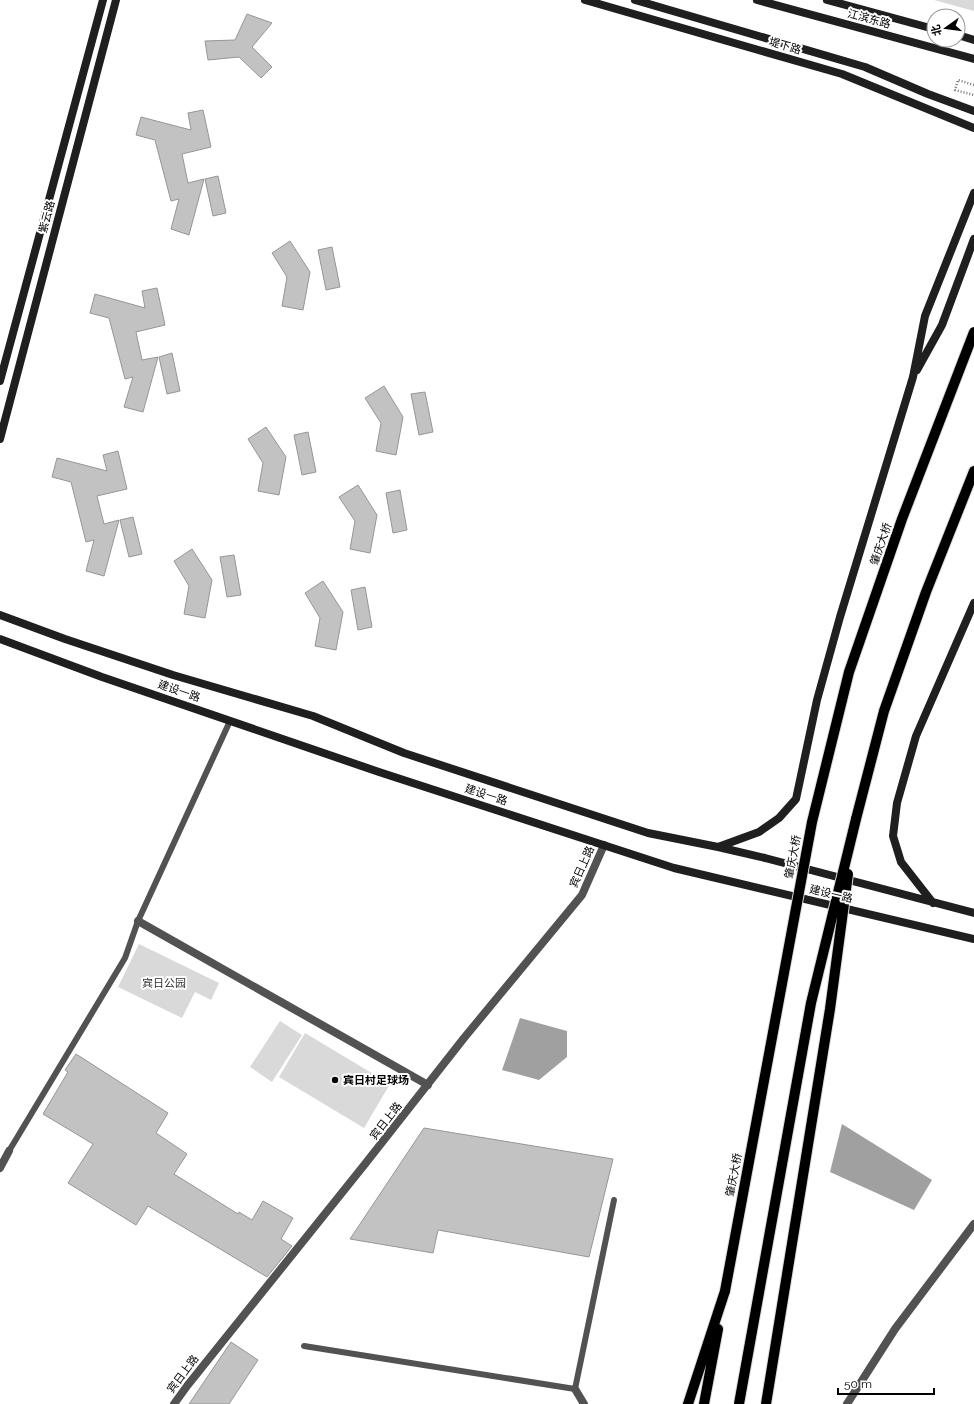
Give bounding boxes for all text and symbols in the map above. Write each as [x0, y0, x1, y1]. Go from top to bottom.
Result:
street label: 江滨东路 [846, 7, 892, 31]
north arrow [926, 8, 966, 48]
text: 北 [929, 23, 944, 37]
street label: 堤下路 [767, 35, 803, 57]
street label: 紫云路 [36, 199, 58, 235]
street label: 肇庆大桥 [868, 521, 894, 567]
street label: 建设一路 [156, 678, 202, 704]
street label: 建设一路 [463, 782, 509, 808]
street label: 肇庆大桥 [782, 834, 804, 880]
street label: 宾日上路 [567, 844, 597, 890]
street label: 建设一路 [808, 883, 854, 905]
park label: 宾日公园 [142, 977, 186, 990]
place label: 宾日村足球场 [343, 1074, 409, 1087]
marker: 宾日村足球场 [330, 1075, 340, 1085]
street label: 宾日上路 [367, 1100, 405, 1142]
street label: 肇庆大桥 [723, 1152, 745, 1198]
street label: 宾日上路 [165, 1353, 201, 1395]
scale bar [838, 1370, 934, 1396]
text: 50 m [844, 1377, 872, 1391]

